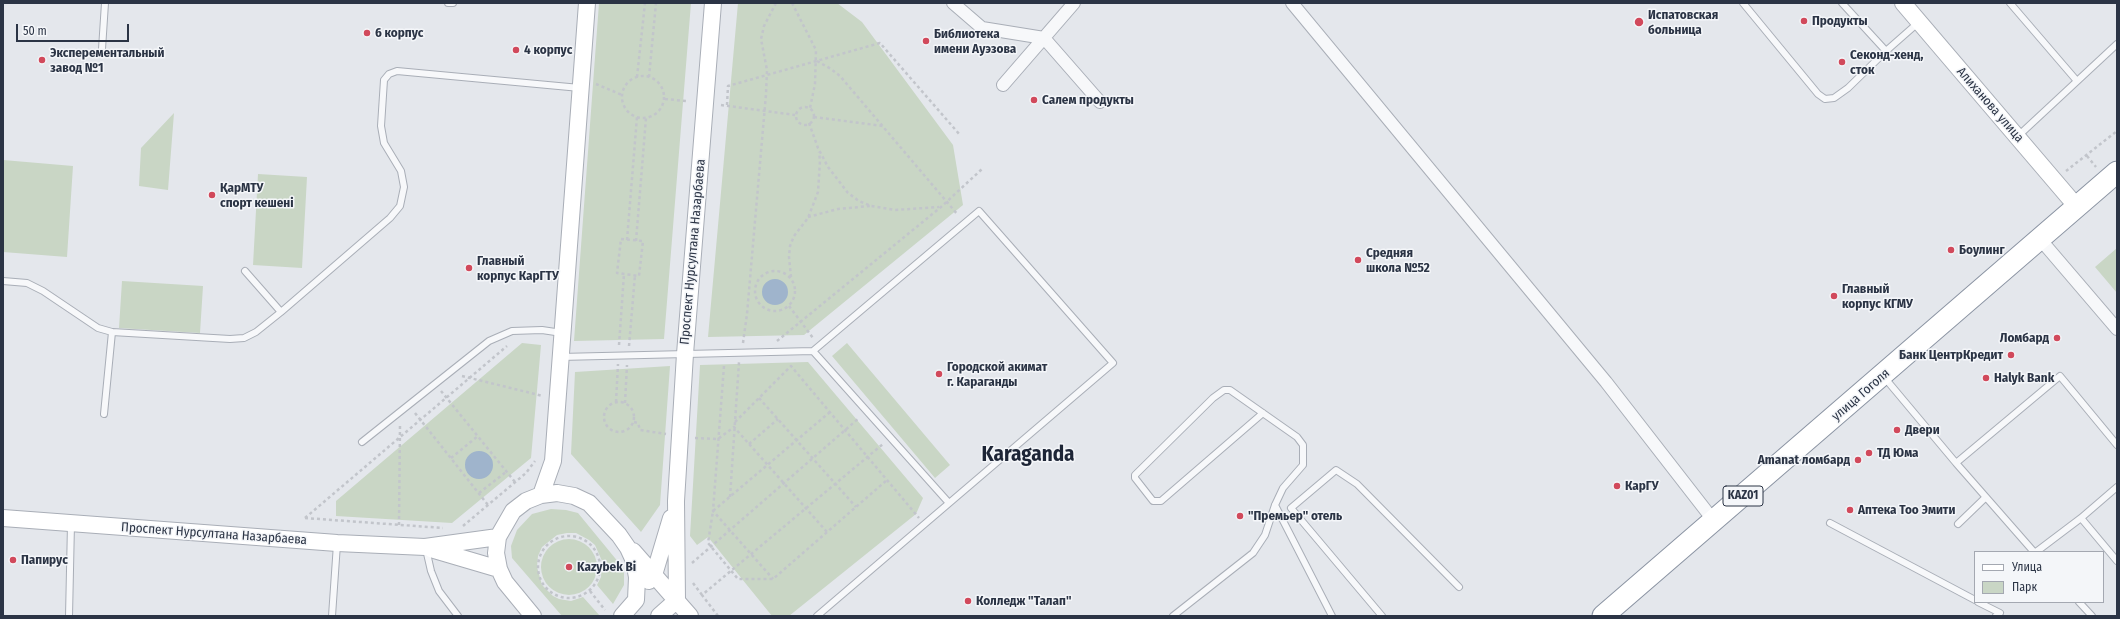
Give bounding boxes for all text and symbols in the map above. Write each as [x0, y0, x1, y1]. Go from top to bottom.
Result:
place label: Испатовская больница [1648, 7, 1718, 38]
place label: Продукты [1812, 13, 1868, 29]
scale bar [18, 16, 131, 42]
marker: Испатовская больница [1633, 16, 1645, 28]
marker: Продукты [1799, 16, 1809, 26]
text: 50 m [23, 24, 47, 38]
place label: 6 корпус [375, 25, 423, 41]
place label: Библиотека имени Ауэзова [934, 26, 1016, 57]
marker: 6 корпус [362, 28, 372, 38]
marker: Библиотека имени Ауэзова [921, 36, 931, 46]
place label: 4 корпус [524, 42, 572, 58]
place label: Эксперементальный завод №1 [50, 45, 164, 76]
marker: 4 корпус [511, 45, 521, 55]
place label: Секонд-хенд, сток [1850, 47, 1923, 78]
marker: Эксперементальный завод №1 [37, 55, 47, 65]
marker: Секонд-хенд, сток [1837, 57, 1847, 67]
street label: Алиханова улица [1953, 64, 2027, 146]
place label: Салем продукты [1042, 92, 1134, 108]
marker: Салем продукты [1029, 95, 1039, 105]
street label: Проспект Нурсултана Назарбаева [677, 159, 709, 345]
place label: ҚарМТУ спорт кешені [220, 180, 294, 211]
marker: ҚарМТУ спорт кешені [207, 190, 217, 200]
place label: Боулинг [1959, 242, 2005, 258]
place label: Средняя школа №52 [1366, 245, 1430, 276]
marker: Боулинг [1946, 245, 1956, 255]
place label: Главный корпус КарГТУ [477, 253, 559, 284]
marker: Средняя школа №52 [1353, 255, 1363, 265]
marker: Главный корпус КарГТУ [464, 263, 474, 273]
place label: Главный корпус КГМУ [1842, 281, 1913, 312]
marker: Главный корпус КГМУ [1829, 291, 1839, 301]
place label: Ломбард [2000, 330, 2049, 346]
marker: Ломбард [2052, 333, 2062, 343]
place label: Банк ЦентрКредит [1899, 347, 2003, 363]
marker: Банк ЦентрКредит [2006, 350, 2016, 360]
place label: Городской акимат г. Караганды [947, 359, 1047, 390]
street label: улица Гоголя [1829, 366, 1893, 424]
marker: Городской акимат г. Караганды [934, 369, 944, 379]
place label: Halyk Bank [1994, 370, 2054, 386]
marker: Halyk Bank [1981, 373, 1991, 383]
place label: Двери [1905, 422, 1940, 438]
marker: Двери [1892, 425, 1902, 435]
district label: Karaganda [981, 442, 1075, 468]
place label: ТД Юма [1877, 445, 1919, 461]
marker: ТД Юма [1864, 448, 1874, 458]
place label: Amanat ломбард [1758, 452, 1850, 468]
marker: Amanat ломбард [1853, 455, 1863, 465]
place label: КарГУ [1625, 478, 1659, 494]
marker: КарГУ [1612, 481, 1622, 491]
road number: KАZ01 [1723, 486, 1763, 506]
place label: Аптека Тоо Эмити [1858, 502, 1955, 518]
marker: Аптека Тоо Эмити [1845, 505, 1855, 515]
place label: "Премьер" отель [1248, 508, 1342, 524]
marker: "Премьер" отель [1235, 511, 1245, 521]
street label: Проспект Нурсултана Назарбаева [121, 520, 307, 548]
legend [1974, 551, 2104, 603]
place label: Папирус [21, 552, 68, 568]
marker: Папирус [8, 555, 18, 565]
place label: Kazybek Bi [577, 559, 636, 575]
text: Улица [2012, 560, 2042, 574]
marker: Kazybek Bi [564, 562, 574, 572]
text: Парк [2012, 580, 2037, 594]
place label: Колледж "Талап" [976, 593, 1071, 609]
marker: Колледж "Талап" [963, 596, 973, 606]

